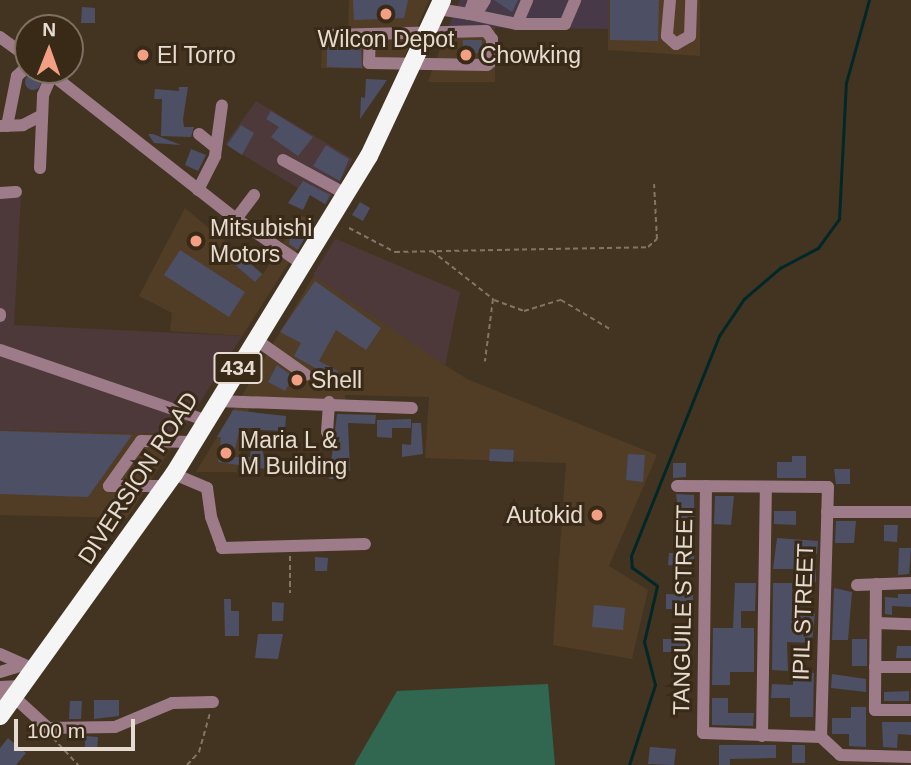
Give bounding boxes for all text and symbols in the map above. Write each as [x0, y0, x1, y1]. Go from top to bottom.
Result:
marker: Wilcon Depot [378, 6, 394, 22]
north arrow [14, 14, 84, 84]
text: N [42, 19, 56, 40]
place label: Wilcon Depot [318, 25, 454, 53]
place label: El Torro [157, 41, 236, 69]
place label: Chowking [480, 41, 581, 69]
marker: El Torro [135, 47, 151, 63]
marker: Chowking [458, 47, 474, 63]
place label: Mitsubishi Motors [210, 214, 312, 268]
marker: Mitsubishi Motors [188, 233, 204, 249]
road number: 434 [212, 350, 264, 386]
place label: Shell [311, 366, 362, 394]
marker: Shell [289, 372, 305, 388]
street label: DIVERSION ROAD [72, 387, 204, 569]
place label: Maria L & M Building [240, 426, 347, 480]
marker: Maria L & M Building [218, 445, 234, 461]
place label: Autokid [506, 501, 583, 529]
street label: TANGUILE STREET [667, 505, 699, 715]
marker: Autokid [589, 507, 605, 523]
street label: IPIL STREET [787, 543, 819, 681]
scale bar [18, 706, 138, 750]
text: 100 m [27, 719, 85, 742]

